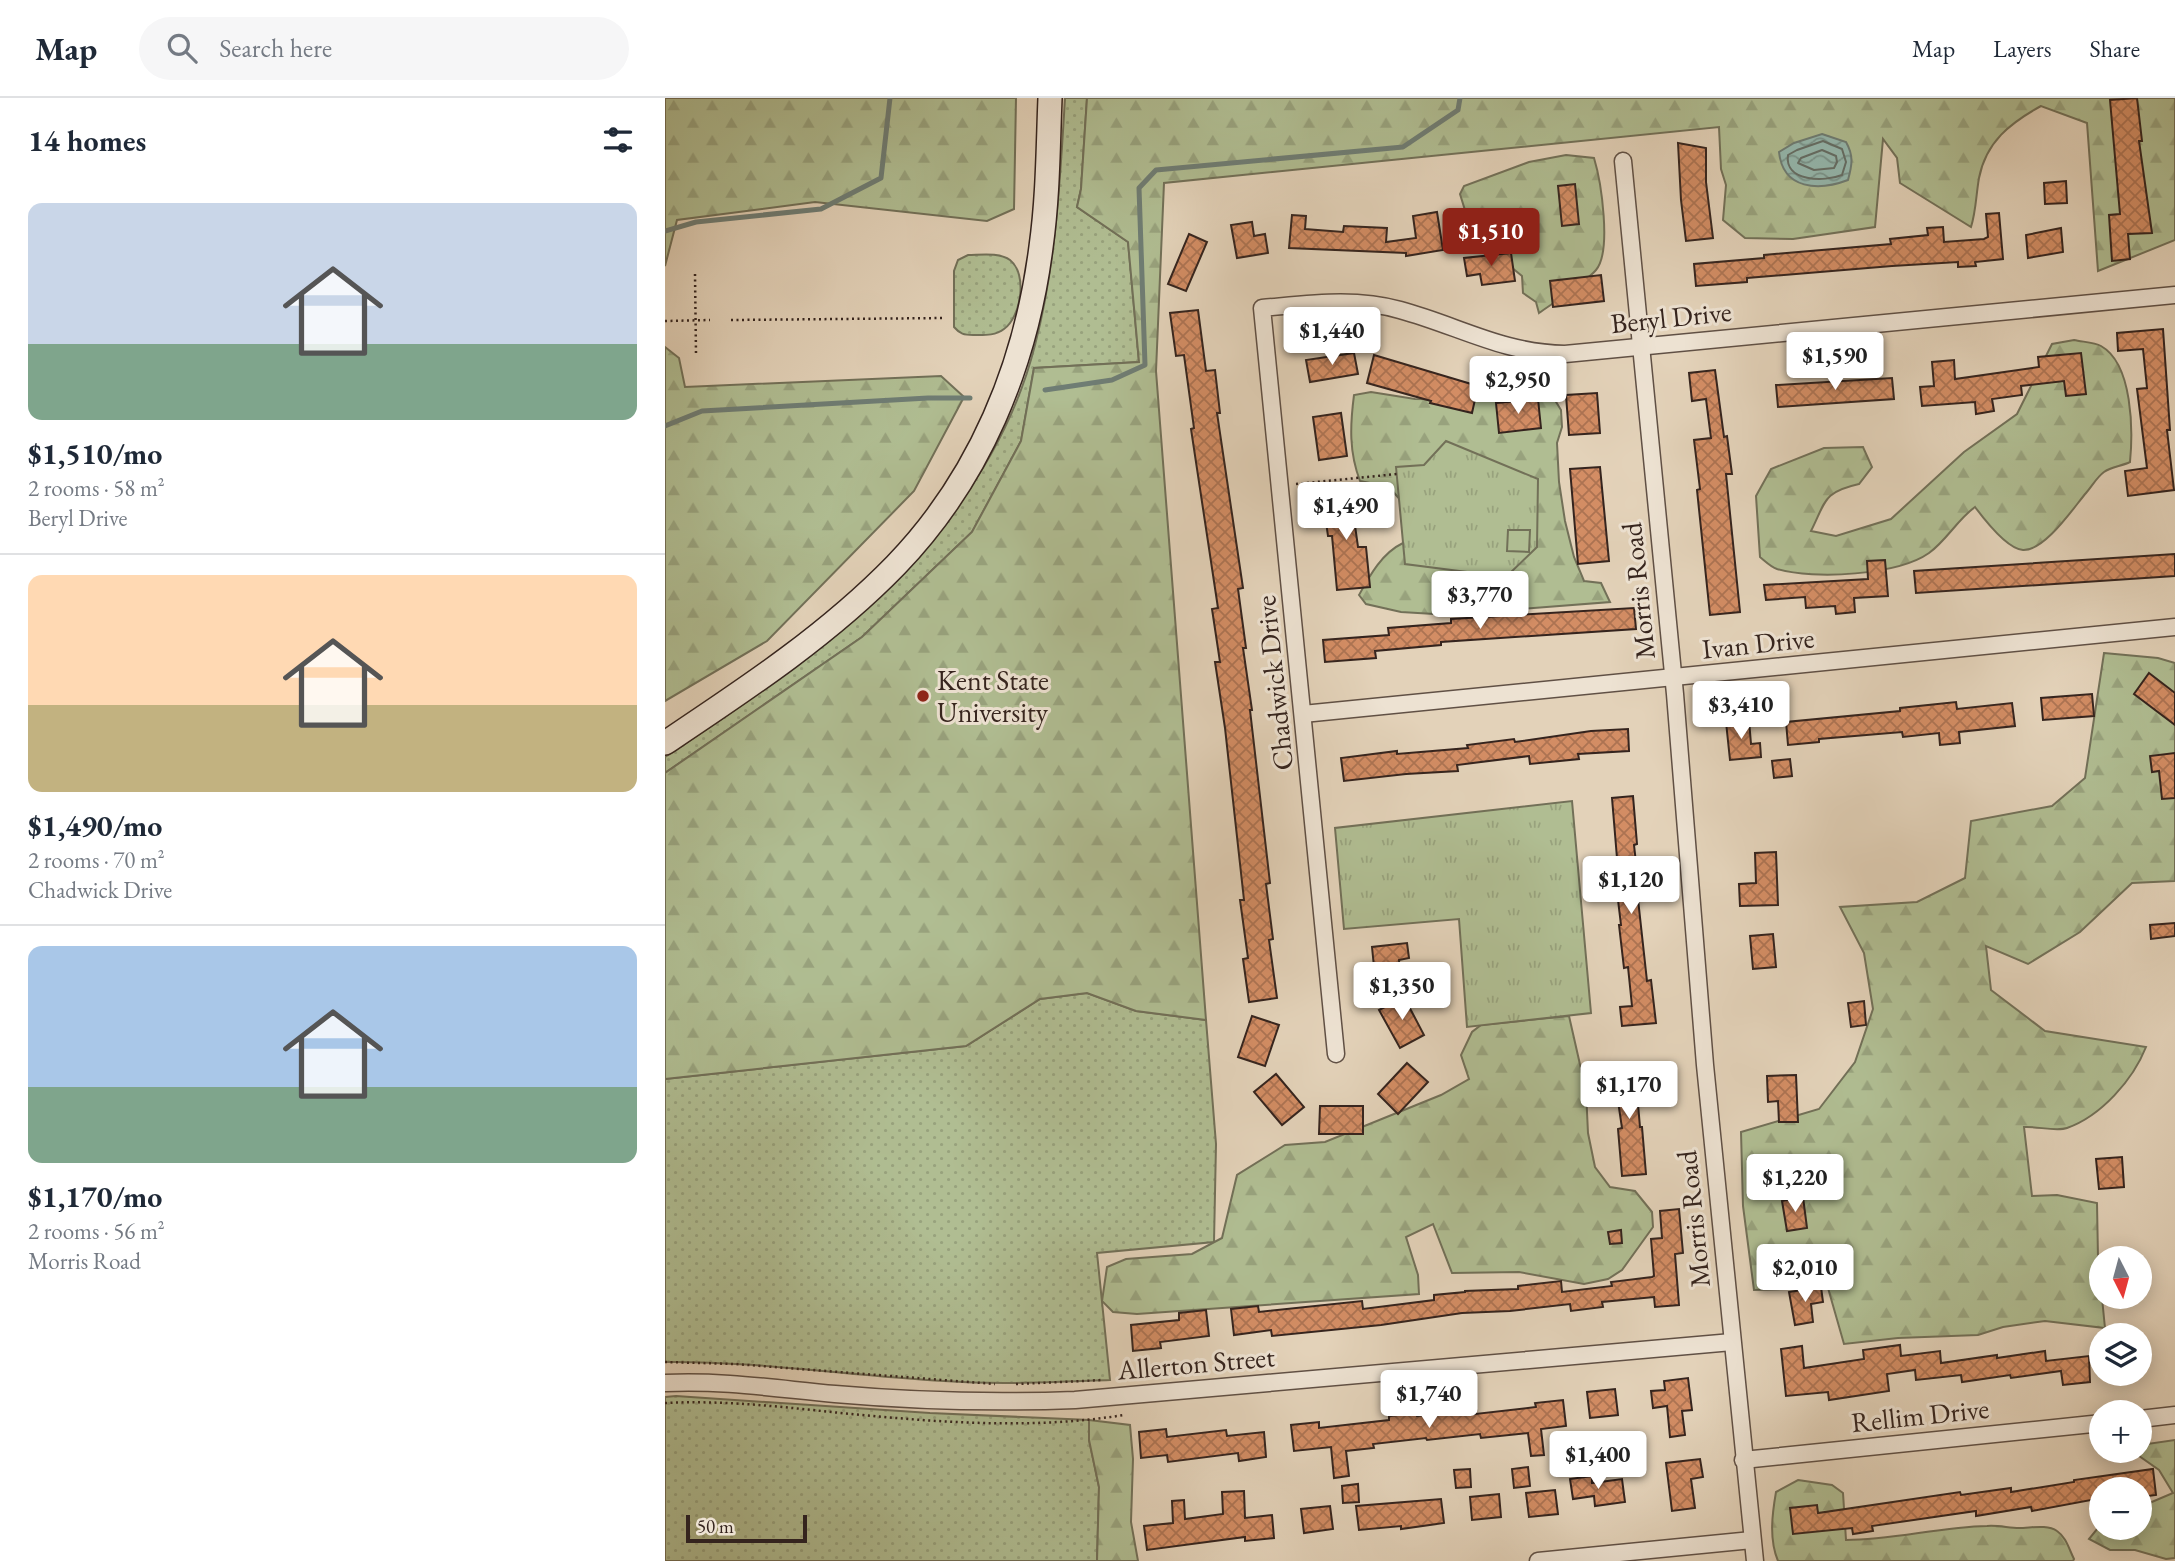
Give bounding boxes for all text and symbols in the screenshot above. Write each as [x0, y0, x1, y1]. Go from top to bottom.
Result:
search box [139, 17, 629, 80]
text: Map [35, 27, 97, 70]
icon: search [163, 29, 201, 67]
text: Search here [219, 31, 332, 65]
text: Map [1912, 33, 1955, 64]
text: Layers [1993, 33, 2052, 64]
text: Share [2090, 33, 2140, 64]
text: 14 homes [28, 121, 146, 160]
icon: filters [599, 121, 637, 159]
pin: $1,510 [1434, 208, 1548, 268]
text: $1,510 [1459, 216, 1523, 246]
icon: home [270, 248, 396, 374]
street label: Beryl Drive [1609, 293, 1733, 341]
pin: $1,440 [1275, 308, 1389, 367]
text: $1,440 [1300, 315, 1364, 345]
pin: $1,590 [1778, 332, 1892, 392]
text: $1,590 [1803, 340, 1867, 370]
pin: $2,950 [1461, 356, 1575, 416]
text: $2,950 [1486, 364, 1550, 394]
text: $1,510/mo [28, 434, 162, 473]
text: 2 rooms · 58 m² [28, 473, 165, 503]
pin: $1,490 [1289, 482, 1403, 542]
text: $1,490 [1314, 490, 1378, 520]
text: Beryl Drive [28, 503, 127, 533]
street label: Morris Road [1613, 520, 1663, 661]
pin: $3,770 [1423, 572, 1537, 631]
text: $3,770 [1448, 579, 1512, 609]
street label: Chadwick Drive [1247, 594, 1301, 772]
street label: Ivan Drive [1700, 619, 1816, 667]
icon: home [270, 620, 396, 746]
place label: Kent State University [937, 662, 1049, 730]
pin: $3,410 [1684, 682, 1798, 741]
marker: Kent State University [915, 688, 931, 704]
text: $3,410 [1709, 689, 1773, 719]
text: $1,490/mo [28, 806, 162, 845]
text: 2 rooms · 70 m² [28, 845, 165, 875]
pin: $1,120 [1574, 856, 1688, 916]
text: $1,120 [1599, 864, 1663, 894]
text: Chadwick Drive [28, 875, 172, 905]
pin: $1,350 [1345, 962, 1459, 1022]
text: $1,350 [1370, 970, 1434, 1000]
icon: home [270, 991, 396, 1117]
pin: $1,170 [1572, 1062, 1686, 1121]
text: $1,170 [1597, 1069, 1661, 1099]
street label: Morris Road [1668, 1148, 1718, 1289]
pin: $1,220 [1738, 1154, 1852, 1214]
text: $1,220 [1763, 1162, 1827, 1192]
text: $1,170/mo [28, 1177, 162, 1216]
text: 2 rooms · 56 m² [28, 1216, 165, 1246]
pin: $2,010 [1748, 1244, 1862, 1304]
text: Morris Road [28, 1246, 141, 1276]
north arrow [2089, 1246, 2153, 1309]
map controls [2089, 1246, 2152, 1540]
text: $2,010 [1773, 1252, 1837, 1282]
button: layers [2089, 1323, 2152, 1386]
street label: Allerton Street [1115, 1338, 1276, 1388]
pin: $1,740 [1372, 1370, 1486, 1430]
text: $1,740 [1397, 1378, 1461, 1408]
street label: Rellim Drive [1849, 1390, 1991, 1440]
button: + [2089, 1400, 2152, 1463]
pin: $1,400 [1541, 1432, 1655, 1491]
text: $1,400 [1566, 1439, 1630, 1469]
button: − [2089, 1477, 2152, 1540]
scale bar [686, 1512, 807, 1544]
text: 50 m [697, 1514, 734, 1539]

